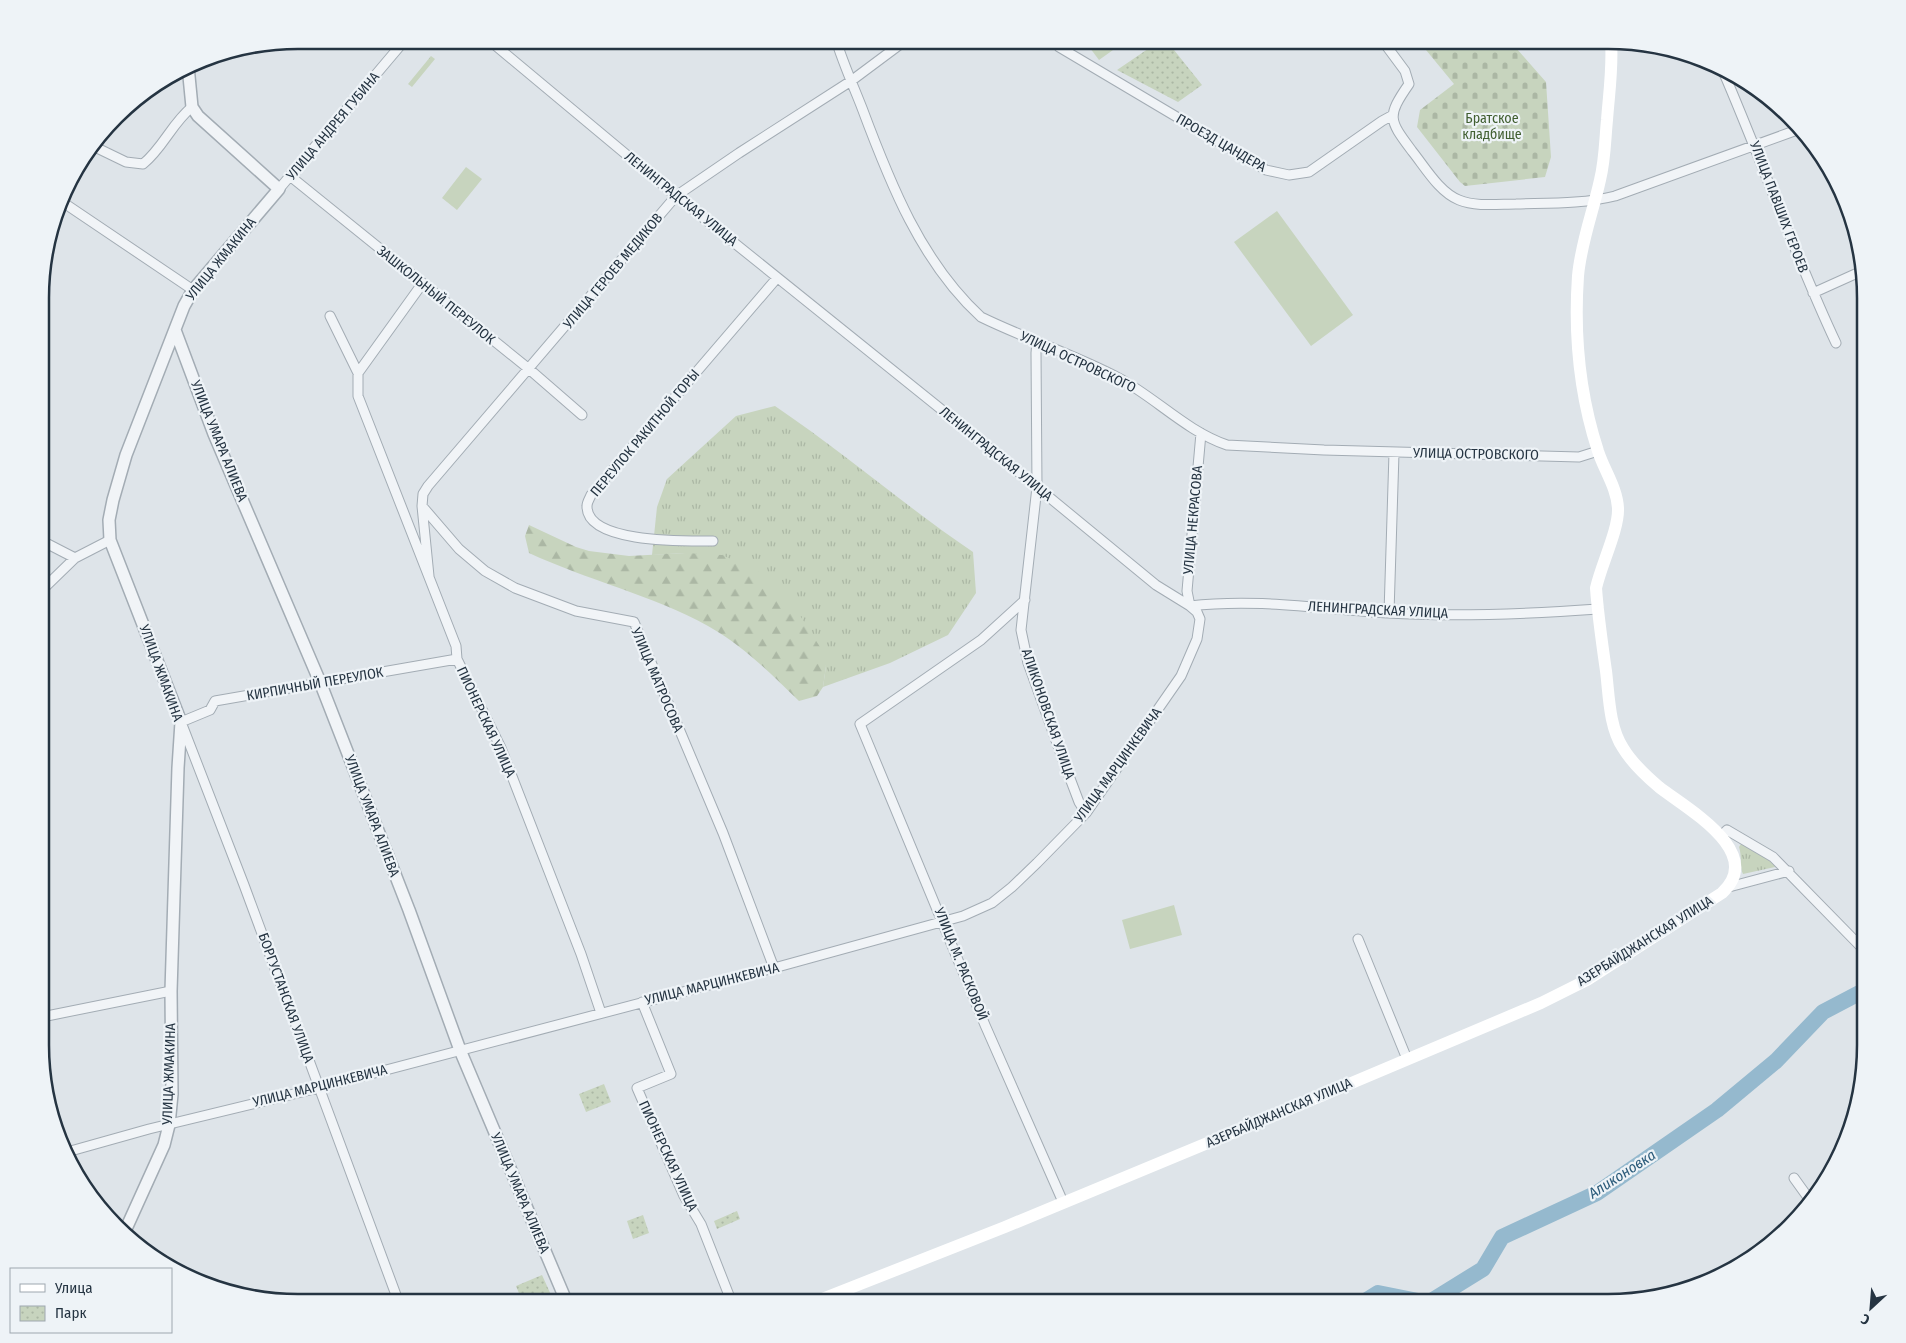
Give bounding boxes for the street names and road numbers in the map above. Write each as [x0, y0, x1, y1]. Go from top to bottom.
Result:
street label: УЛИЦА АНДРЕЯ ГУБИНА [282, 68, 384, 184]
street label: ПРОЕЗД ЦАНДЕРА [1173, 110, 1270, 176]
street label: УЛИЦА ПАВШИХ ГЕРОЕВ [1746, 138, 1812, 275]
street label: ЛЕНИНГРАДСКАЯ УЛИЦА [621, 148, 741, 250]
street label: УЛИЦА ГЕРОЕВ МЕДИКОВ [559, 210, 667, 333]
street label: УЛИЦА ЖМАКИНА [182, 214, 260, 305]
street label: ЗАШКОЛЬНЫЙ ПЕРЕУЛОК [373, 242, 499, 348]
street label: УЛИЦА ОСТРОВСКОГО [1016, 327, 1139, 396]
street label: ПЕРЕУЛОК РАКИТНОЙ ГОРЫ [587, 366, 703, 500]
street label: УЛИЦА УМАРА АЛИЕВА [187, 377, 251, 505]
street label: ЛЕНИНГРАДСКАЯ УЛИЦА [936, 403, 1056, 505]
street label: УЛИЦА ОСТРОВСКОГО [1412, 444, 1539, 464]
street label: УЛИЦА НЕКРАСОВА [1180, 464, 1206, 576]
street label: ЛЕНИНГРАДСКАЯ УЛИЦА [1308, 598, 1449, 622]
street label: УЛИЦА ЖМАКИНА [135, 621, 187, 724]
street label: УЛИЦА МАТРОСОВА [627, 624, 687, 736]
street label: АЛИКОНОВСКАЯ УЛИЦА [1018, 646, 1079, 782]
street label: КИРПИЧНЫЙ ПЕРЕУЛОК [245, 664, 385, 704]
street label: ПИОНЕРСКАЯ УЛИЦА [453, 664, 519, 781]
street label: УЛИЦА МАРЦИНКЕВИЧА [1070, 704, 1166, 826]
street label: УЛИЦА УМАРА АЛИЕВА [341, 752, 403, 880]
street label: АЗЕРБАЙДЖАНСКАЯ УЛИЦА [1574, 892, 1717, 990]
street label: УЛИЦА М. РАСКОВОЙ [930, 904, 991, 1023]
street label: БОРГУСТАНСКАЯ УЛИЦА [255, 931, 318, 1066]
street label: УЛИЦА МАРЦИНКЕВИЧА [642, 959, 781, 1009]
street label: УЛИЦА ЖМАКИНА [159, 1022, 179, 1126]
street label: УЛИЦА МАРЦИНКЕВИЧА [250, 1061, 389, 1111]
street label: АЗЕРБАЙДЖАНСКАЯ УЛИЦА [1203, 1074, 1355, 1151]
street label: ПИОНЕРСКАЯ УЛИЦА [635, 1098, 701, 1215]
street label: УЛИЦА УМАРА АЛИЕВА [487, 1129, 553, 1256]

